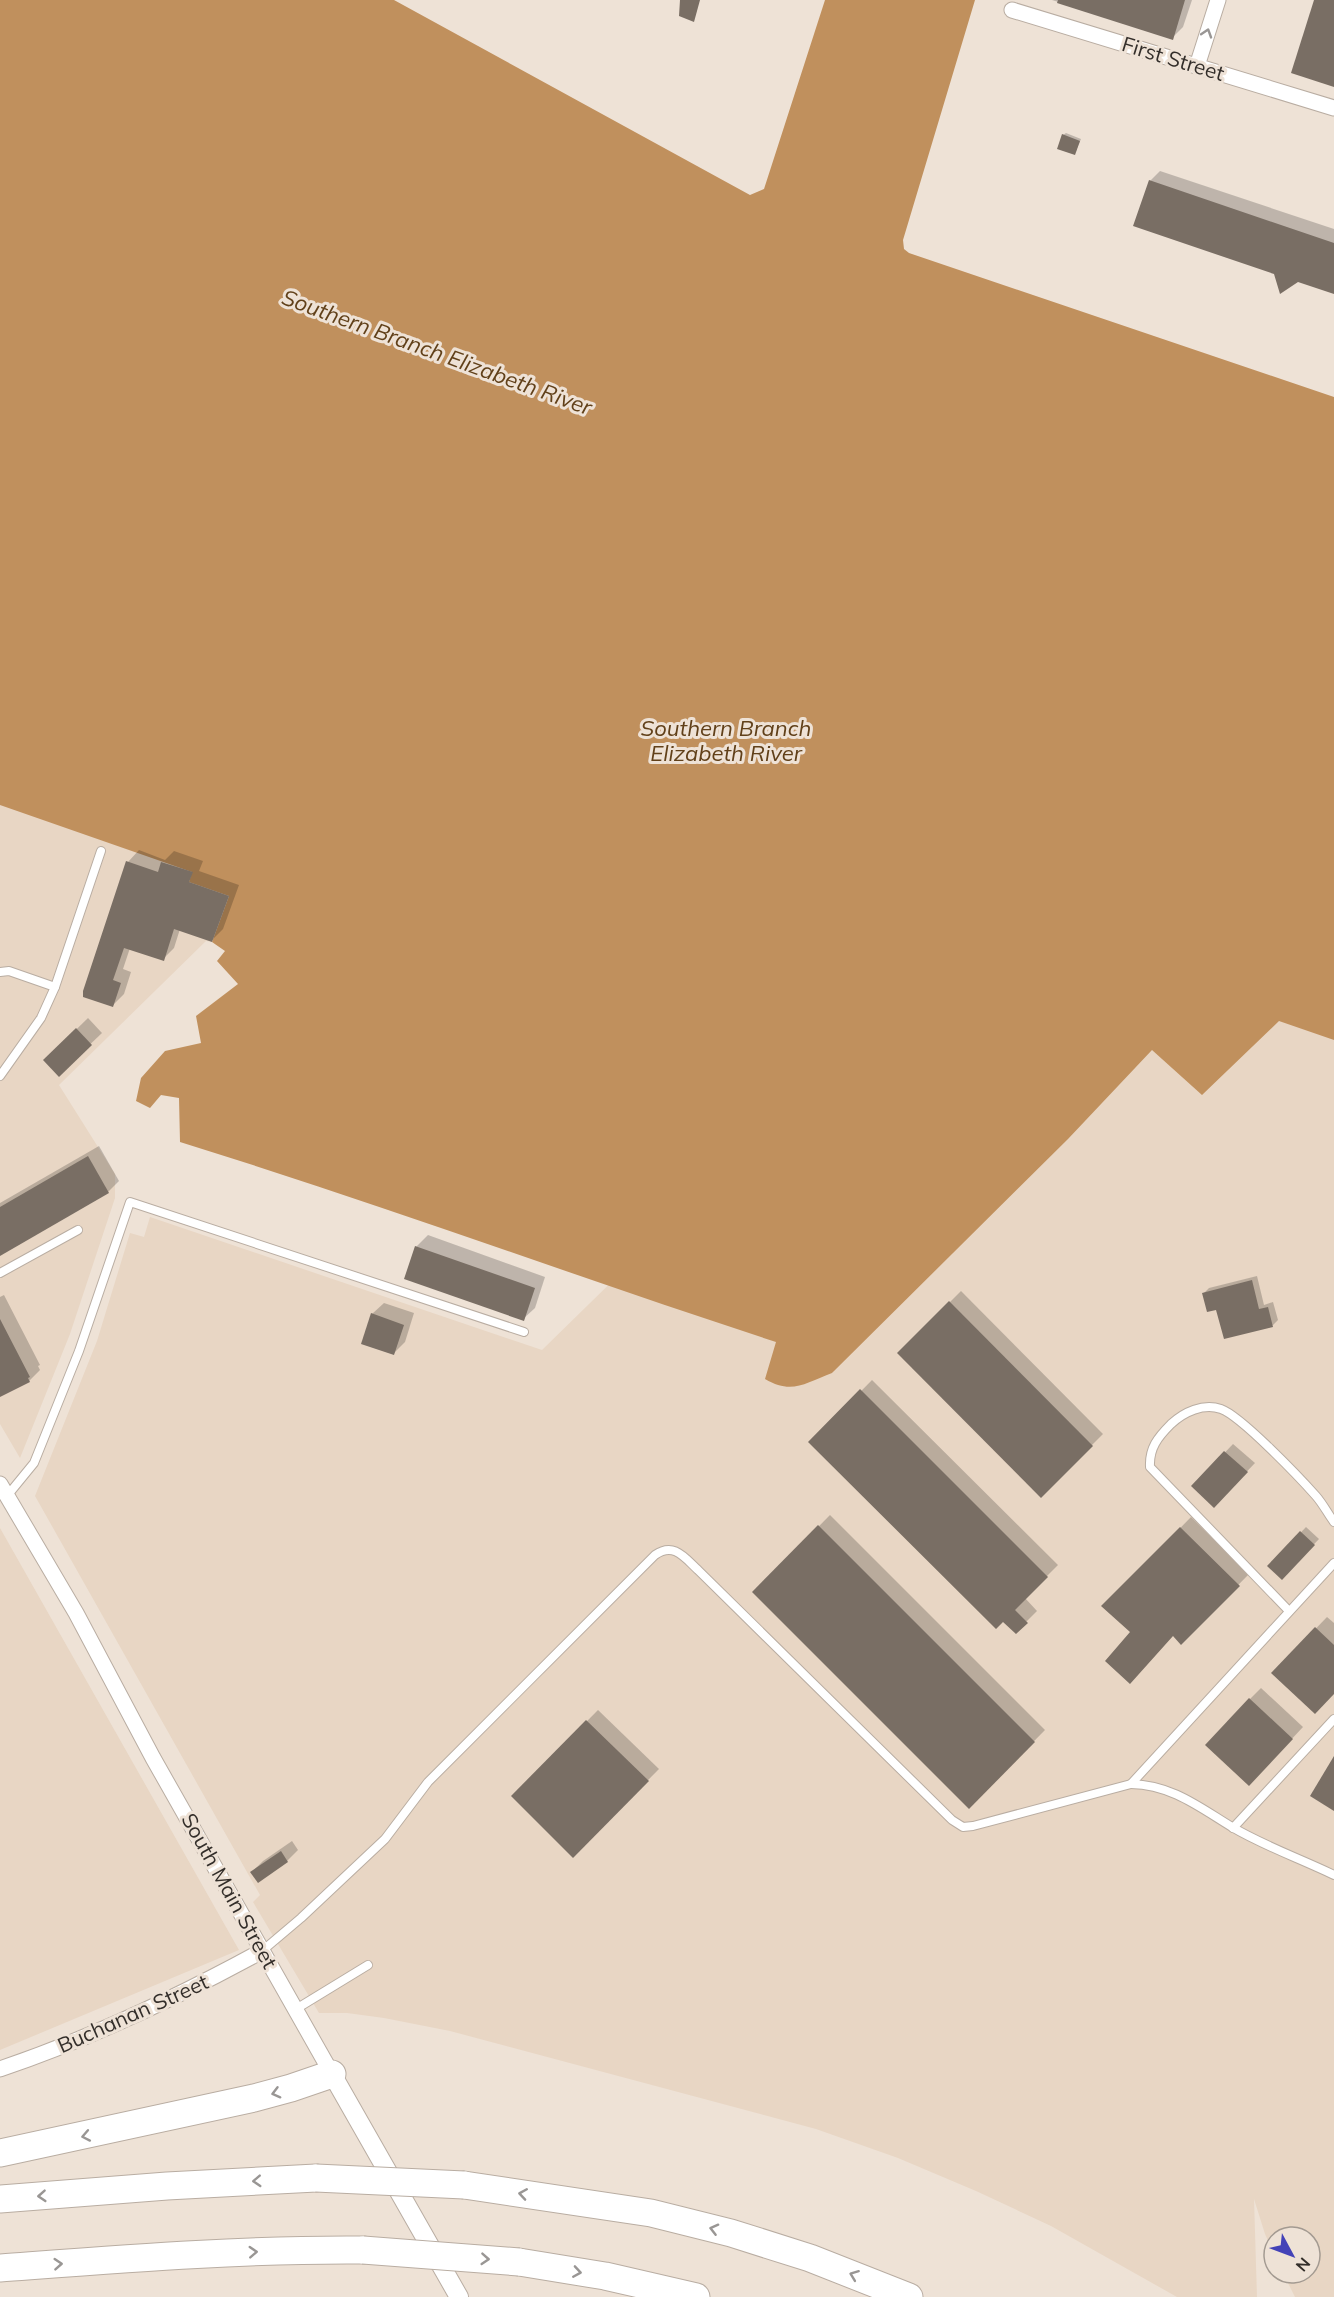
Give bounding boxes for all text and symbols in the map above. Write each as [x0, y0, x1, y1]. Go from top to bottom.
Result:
one-way arrow [1200, 28, 1212, 39]
street label: First Street [1119, 30, 1228, 86]
water label: Southern Branch Elizabeth River [278, 283, 597, 422]
water label: Southern Branch Elizabeth River [641, 714, 811, 767]
street label: South Main Street [176, 1808, 283, 1973]
street label: Buchanan Street [53, 1968, 212, 2058]
one-way arrow [271, 2085, 281, 2098]
one-way arrow [81, 2128, 91, 2141]
one-way arrow [253, 2175, 262, 2188]
one-way arrow [518, 2188, 527, 2200]
one-way arrow [37, 2189, 46, 2202]
one-way arrow [710, 2224, 720, 2237]
north arrow [1262, 2225, 1322, 2285]
one-way arrow [249, 2246, 258, 2259]
one-way arrow [480, 2253, 489, 2266]
text: N [1292, 2254, 1315, 2276]
one-way arrow [54, 2257, 63, 2270]
one-way arrow [572, 2265, 581, 2277]
one-way arrow [850, 2270, 861, 2282]

